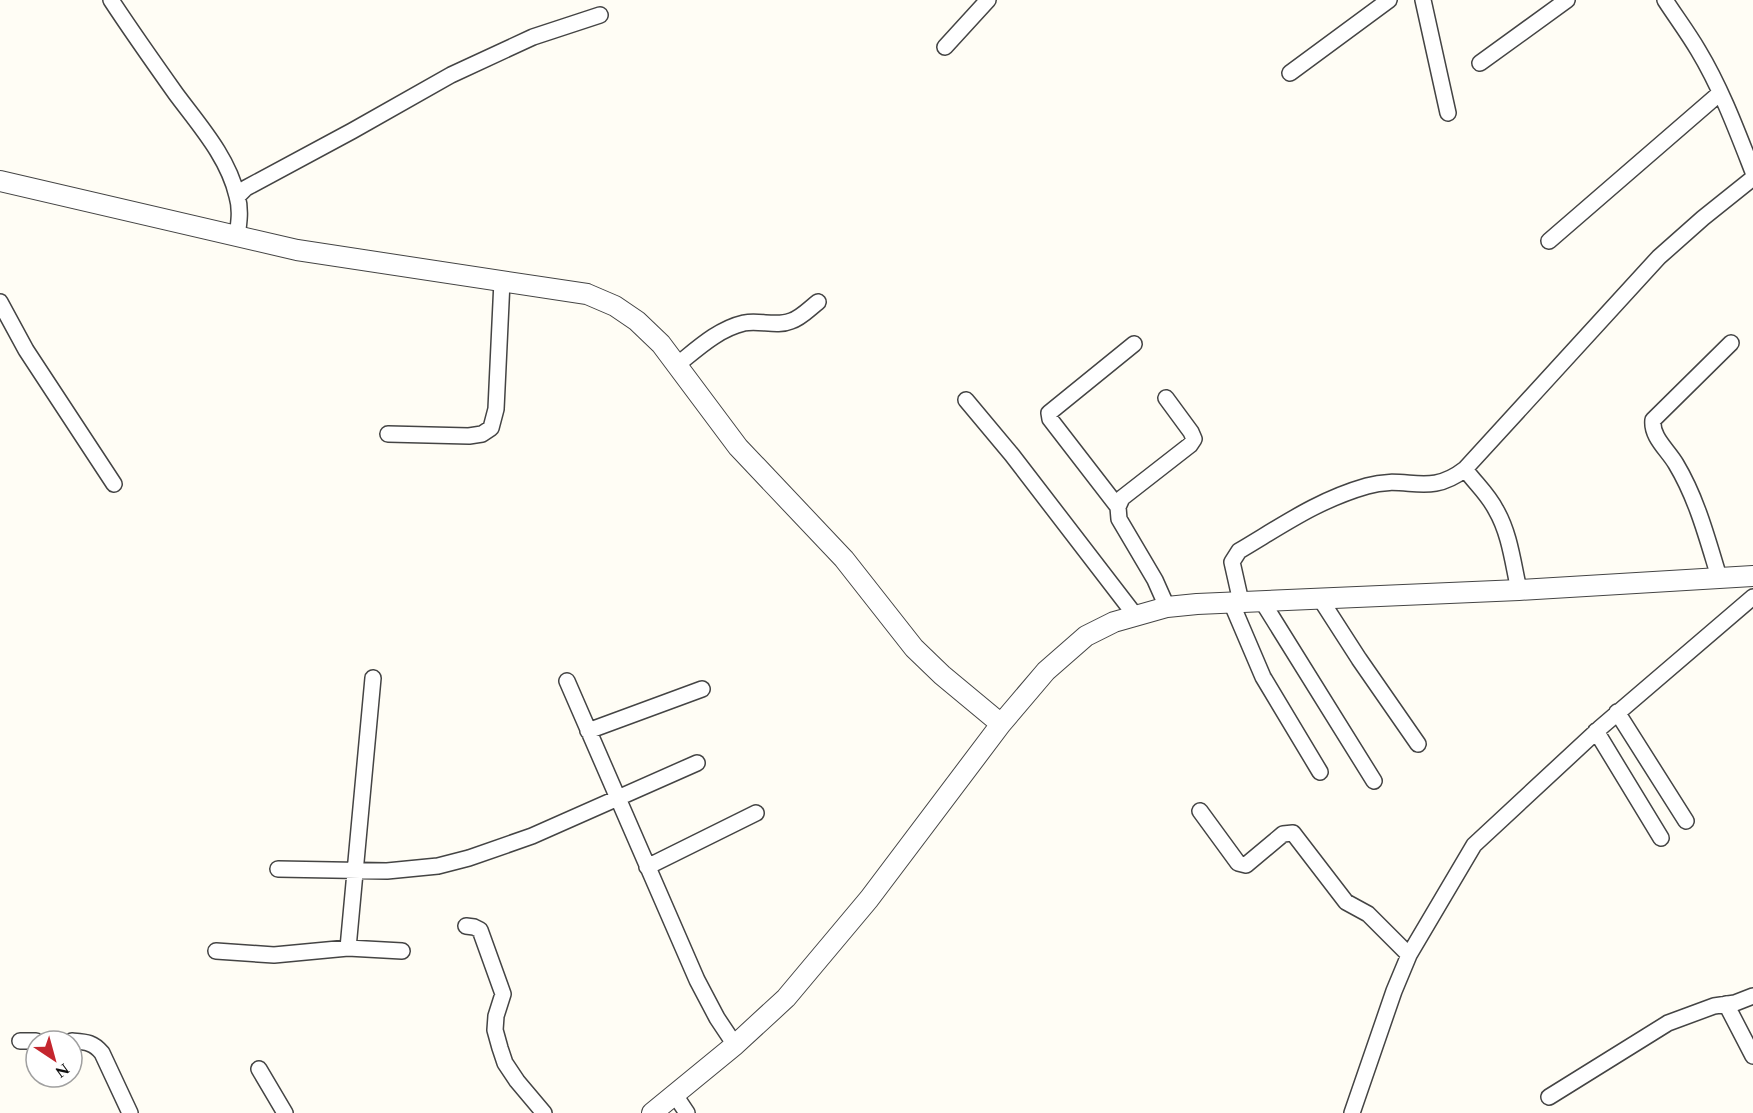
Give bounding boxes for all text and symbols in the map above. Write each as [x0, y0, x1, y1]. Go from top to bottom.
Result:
north arrow [24, 1029, 84, 1089]
text: N [50, 1057, 75, 1084]

